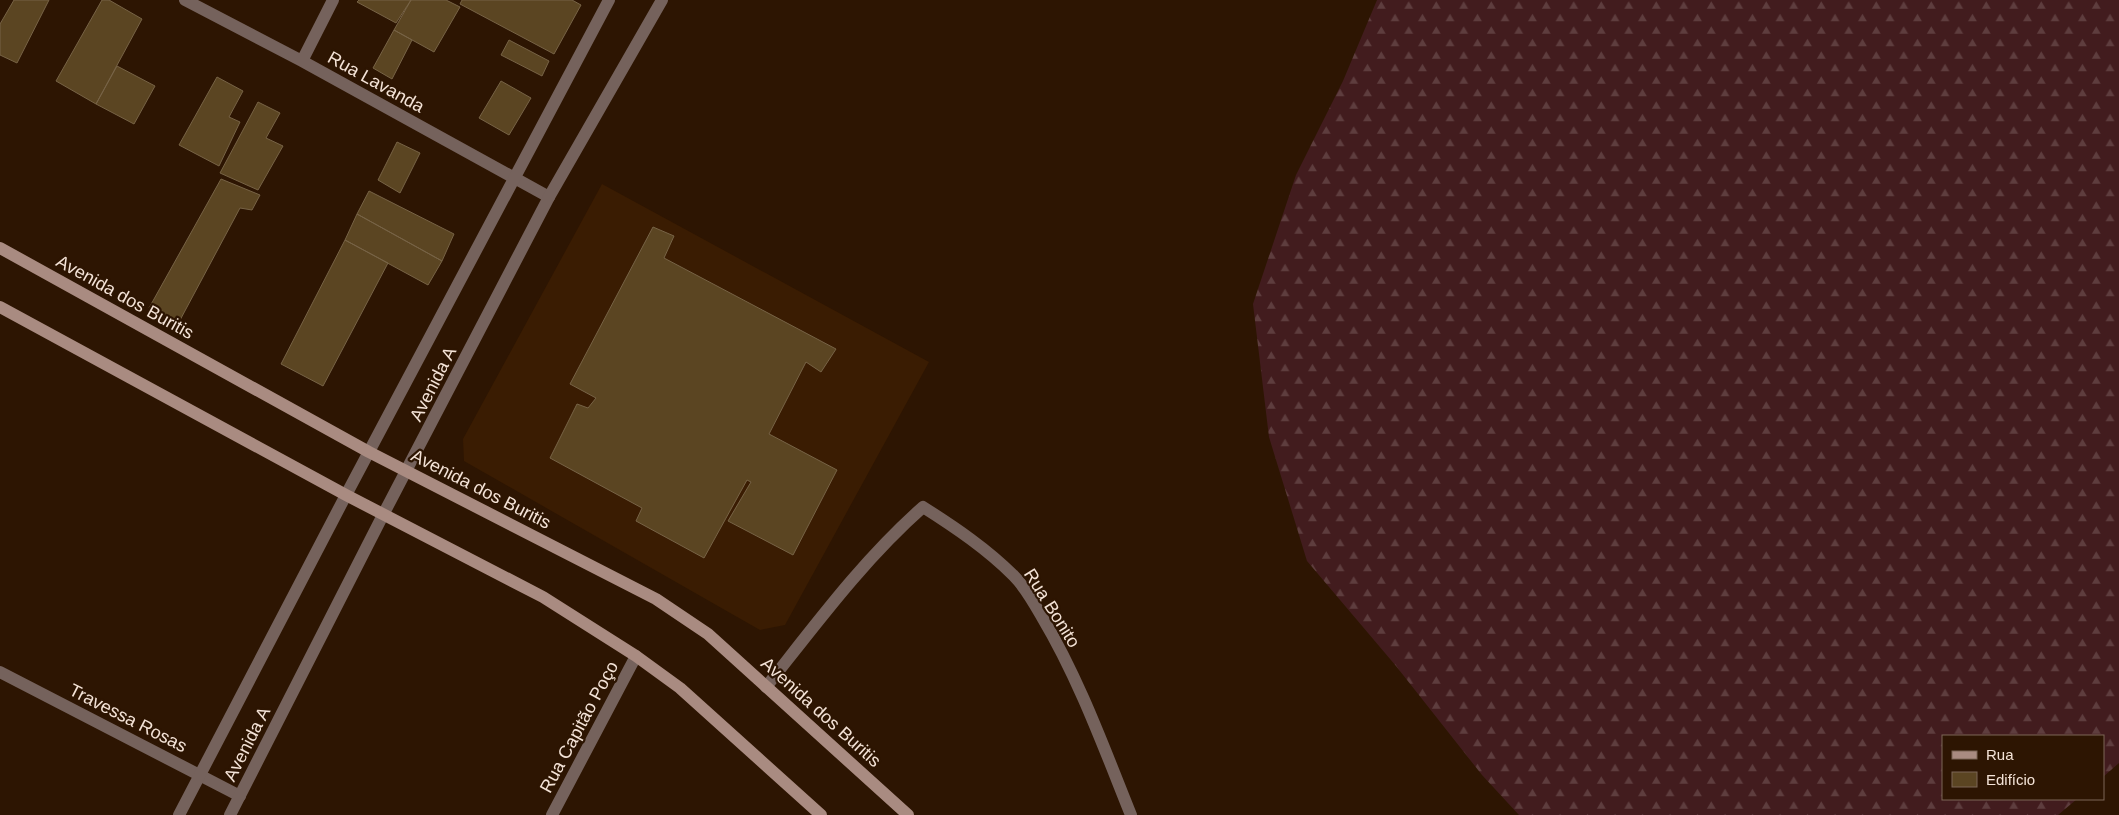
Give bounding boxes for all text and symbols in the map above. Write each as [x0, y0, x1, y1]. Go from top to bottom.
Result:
street label: Rua Lavanda [324, 47, 429, 117]
street label: Avenida dos Buritis [53, 251, 197, 343]
street label: Avenida A [406, 343, 460, 425]
street label: Avenida dos Buritis [408, 445, 554, 533]
street label: Rua Bonito [1020, 565, 1084, 651]
street label: Avenida dos Buritis [757, 653, 885, 771]
street label: Rua Capitão Poço [536, 658, 622, 796]
street label: Travessa Rosas [66, 680, 190, 756]
street label: Avenida A [220, 703, 274, 785]
legend [1942, 735, 2104, 800]
text: Rua [1986, 746, 2014, 763]
text: Edifício [1986, 771, 2035, 788]

